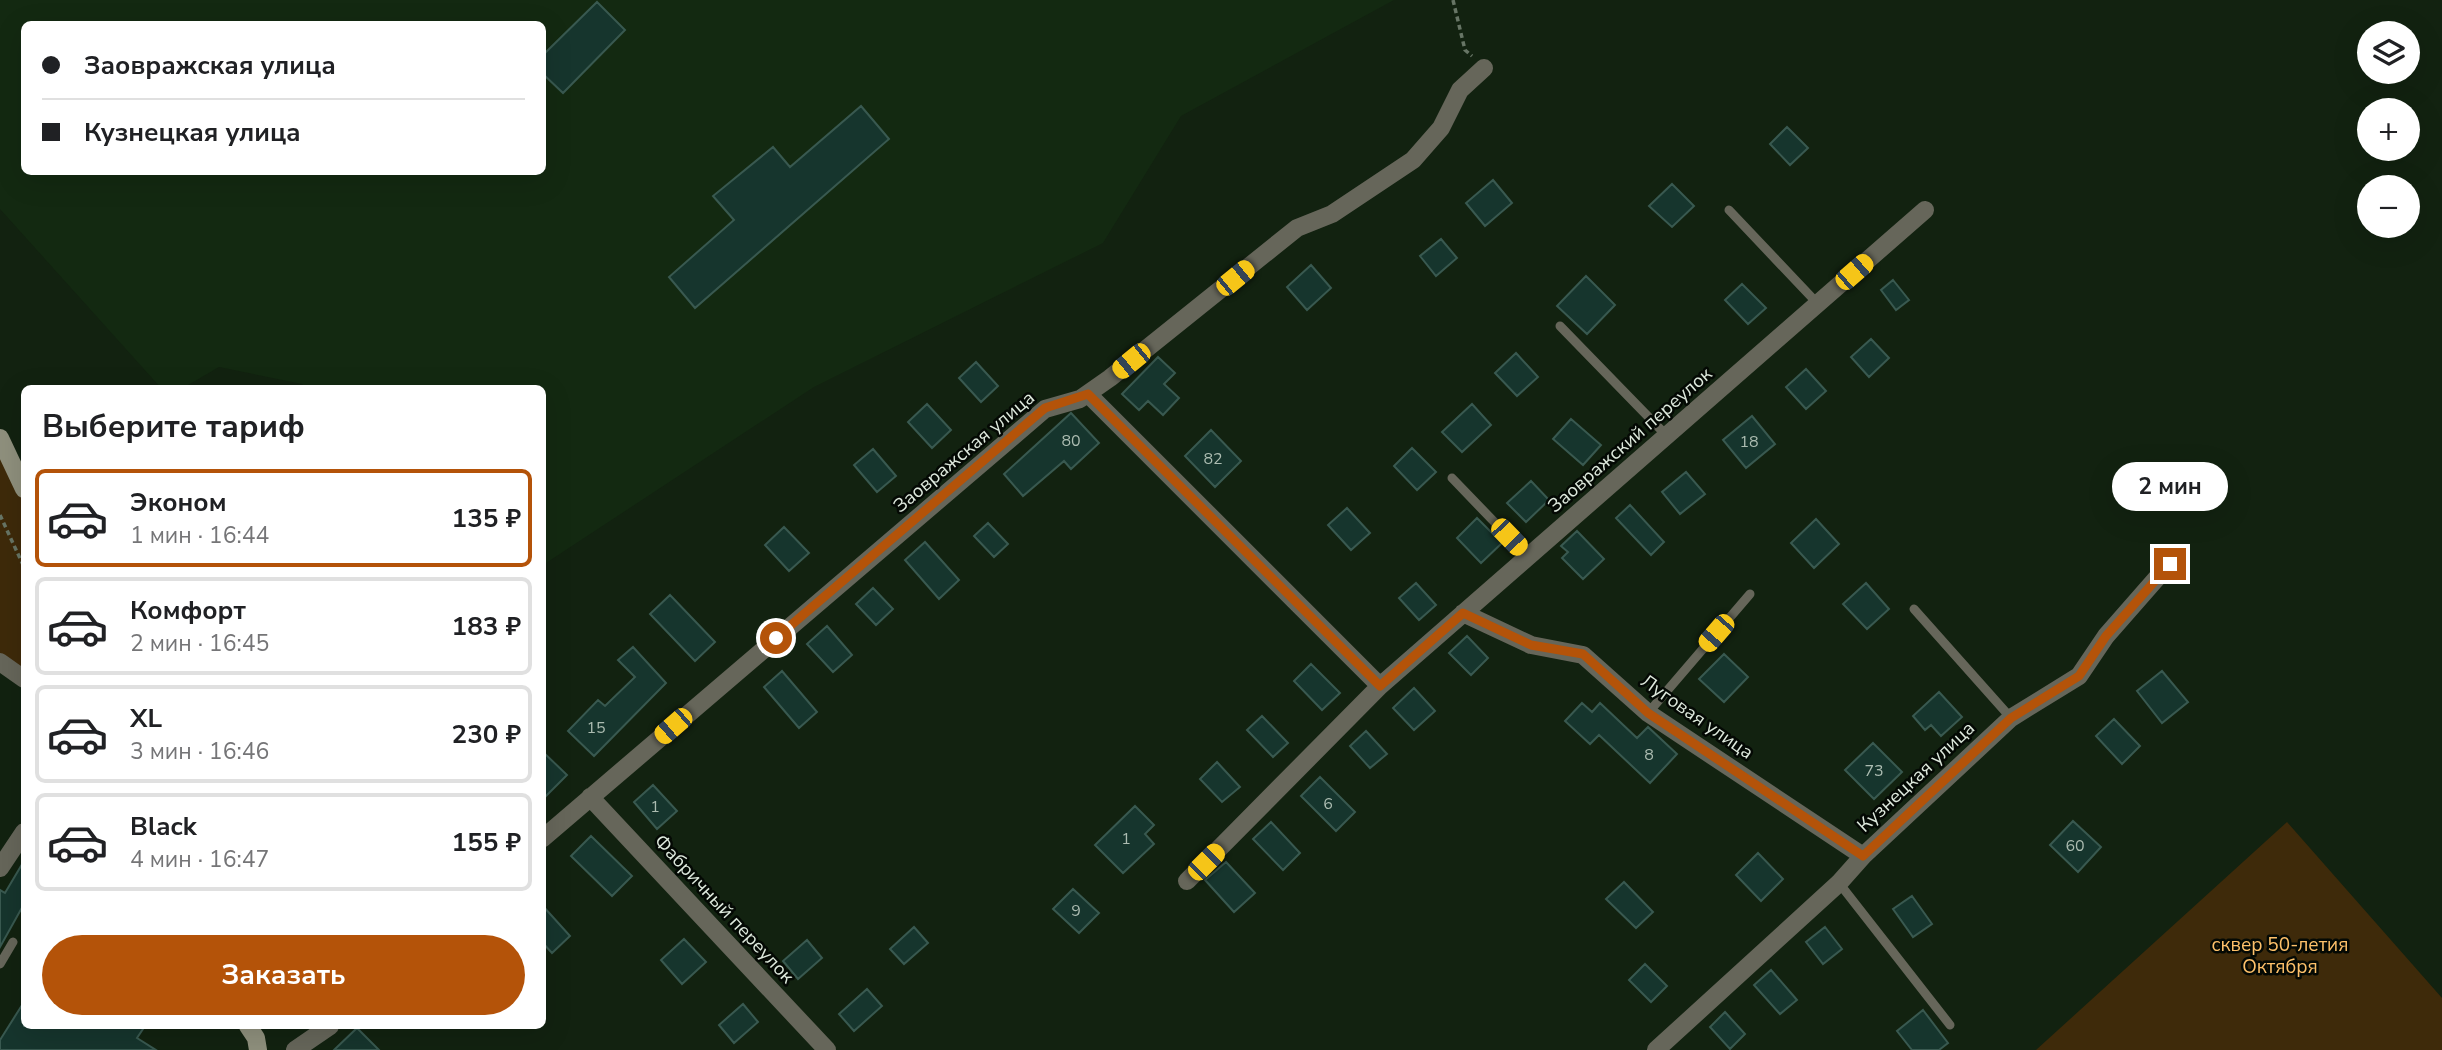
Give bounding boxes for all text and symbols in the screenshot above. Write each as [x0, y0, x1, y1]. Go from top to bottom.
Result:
map controls [2357, 21, 2420, 238]
button: layers [2357, 21, 2420, 84]
text: Заовражская улица [84, 48, 336, 83]
button: + [2357, 98, 2420, 161]
text: Кузнецкая улица [84, 115, 301, 150]
button: − [2357, 175, 2420, 238]
car [1832, 250, 1877, 294]
car [1213, 257, 1258, 299]
car [1109, 340, 1154, 382]
street label: Заовражский переулок [1542, 361, 1718, 519]
street label: Заовражская улица [888, 385, 1040, 519]
text: Выберите тариф [42, 405, 305, 448]
house number: 80 [1061, 430, 1081, 452]
house number: 18 [1739, 431, 1759, 453]
house number: 82 [1203, 448, 1223, 470]
callout: 2 мин [2112, 462, 2228, 512]
text: 2 мин [2138, 471, 2202, 502]
text: Эконом [130, 485, 227, 520]
icon: car [46, 487, 109, 550]
text: 135 ₽ [452, 501, 521, 536]
car [1487, 515, 1532, 559]
text: 1 мин · 16:44 [130, 520, 269, 551]
route end [2154, 548, 2186, 580]
text: Комфорт [130, 593, 246, 628]
icon: car [46, 595, 109, 658]
text: 183 ₽ [452, 609, 521, 644]
car [1695, 610, 1738, 656]
route start [760, 622, 792, 654]
text: 2 мин · 16:45 [130, 628, 269, 659]
street label: Луговая улица [1636, 669, 1758, 765]
text: XL [130, 701, 162, 736]
icon: car [46, 703, 109, 766]
car [651, 704, 696, 748]
street label: Кузнецкая улица [1851, 716, 1981, 838]
text: 230 ₽ [452, 717, 521, 752]
house number: 15 [586, 717, 606, 739]
text: 3 мин · 16:46 [130, 736, 269, 767]
house number: 8 [1644, 744, 1654, 766]
house number: 73 [1864, 760, 1884, 782]
house number: 6 [1323, 793, 1333, 815]
house number: 1 [650, 796, 660, 818]
text: Black [130, 809, 197, 844]
icon: car [46, 811, 109, 874]
text: 155 ₽ [452, 825, 521, 860]
house number: 1 [1121, 828, 1131, 850]
street label: Фабричный переулок [648, 829, 800, 989]
house number: 60 [2065, 835, 2085, 857]
car [1184, 840, 1229, 884]
text: 4 мин · 16:47 [130, 844, 269, 875]
house number: 9 [1071, 900, 1081, 922]
park label: сквер 50-летия Октября [2212, 932, 2348, 980]
button: Заказать [42, 935, 525, 1015]

